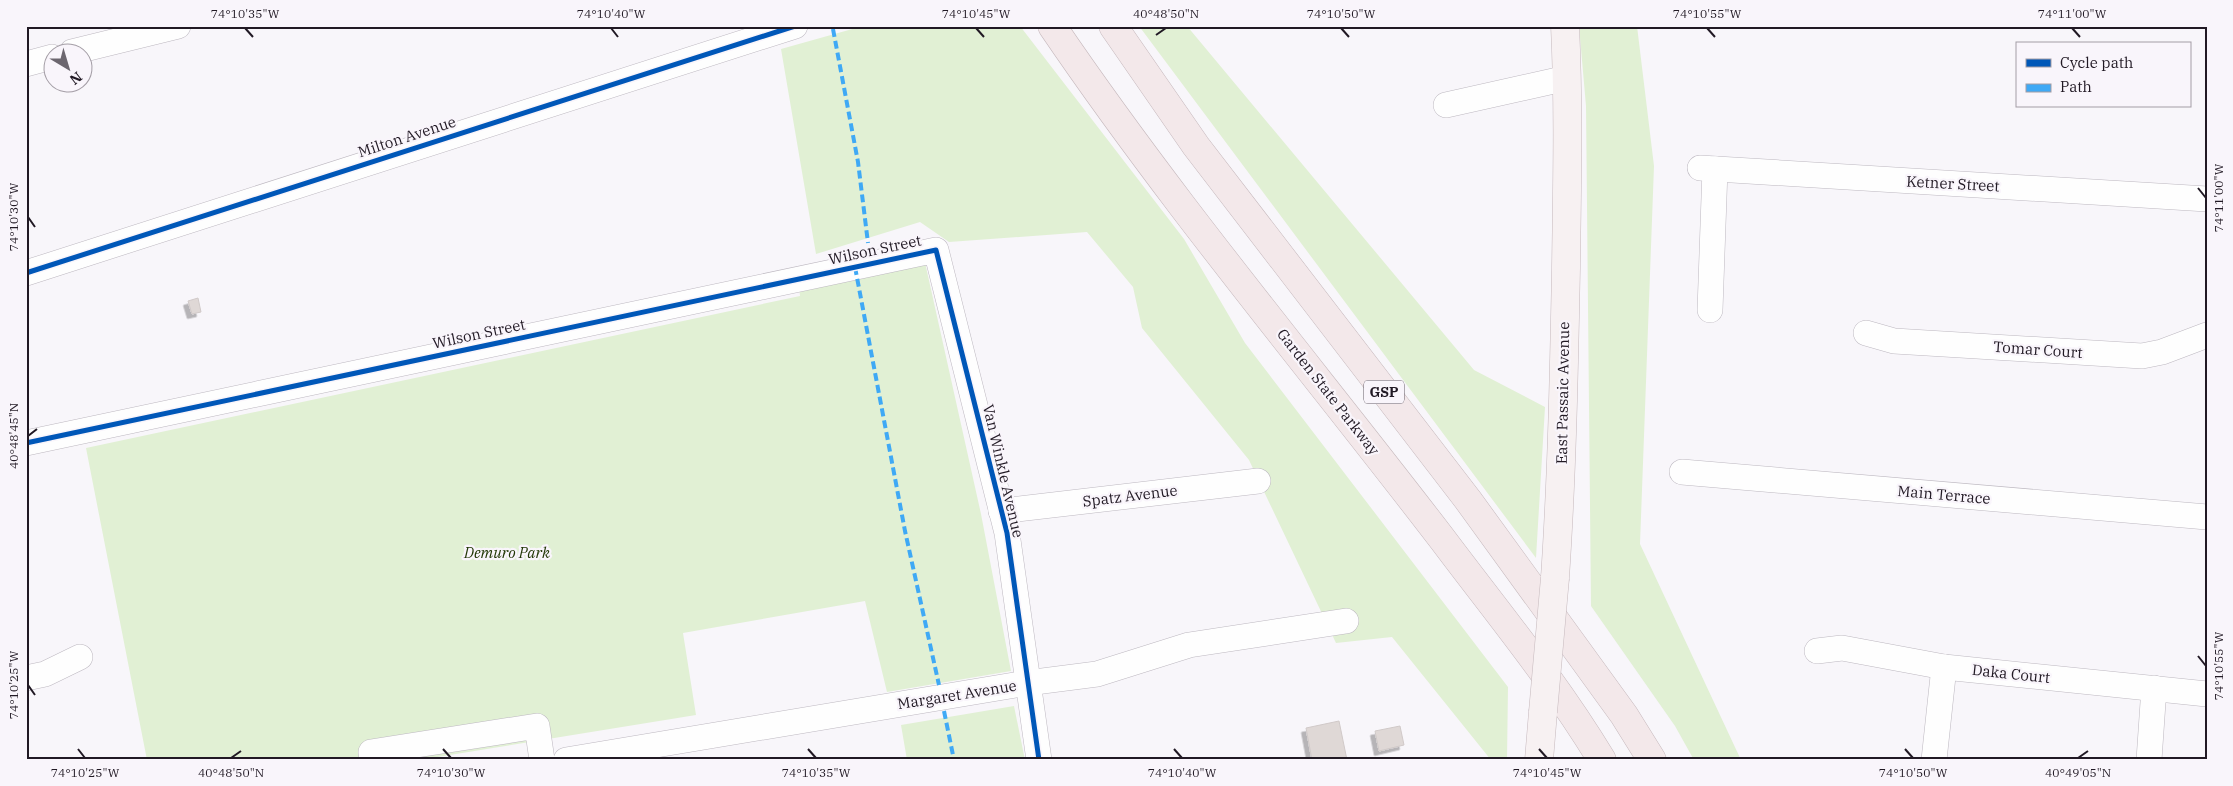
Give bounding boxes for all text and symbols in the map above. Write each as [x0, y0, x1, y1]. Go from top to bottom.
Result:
text: 74°10'35"W [211, 6, 280, 21]
text: 74°10'40"W [577, 6, 646, 21]
text: 74°10'45"W [942, 6, 1011, 21]
text: 40°48'50"N [1133, 6, 1199, 21]
text: 74°10'50"W [1307, 6, 1376, 21]
text: 74°10'55"W [1673, 6, 1742, 21]
text: 74°11'00"W [2038, 6, 2107, 21]
north arrow [42, 42, 92, 92]
legend [2016, 42, 2190, 108]
text: Cycle path [2060, 53, 2133, 72]
text: N [66, 68, 86, 89]
text: Path [2060, 77, 2092, 96]
street label: Milton Avenue [355, 112, 458, 161]
text: 74°11'00"W [2211, 163, 2226, 232]
street label: Ketner Street [1906, 172, 2000, 195]
text: 74°10'30"W [6, 182, 21, 251]
street label: Wilson Street [827, 230, 923, 269]
street label: Wilson Street [431, 314, 527, 353]
street label: East Passaic Avenue [1552, 322, 1573, 464]
street label: Garden State Parkway [1273, 325, 1384, 459]
street label: Tomar Court [1993, 337, 2083, 362]
road number: GSP [1364, 381, 1404, 404]
street label: Van Winkle Avenue [979, 402, 1028, 539]
text: 40°48'45"N [6, 403, 21, 469]
street label: Spatz Avenue [1082, 480, 1178, 511]
street label: Main Terrace [1897, 481, 1991, 508]
park label: Demuro Park [463, 543, 550, 562]
text: 74°10'55"W [2211, 631, 2226, 700]
text: 74°10'25"W [6, 650, 21, 719]
street label: Daka Court [1971, 660, 2051, 687]
street label: Margaret Avenue [896, 676, 1018, 713]
text: 74°10'25"W [51, 765, 120, 780]
text: 40°48'50"N [198, 765, 264, 780]
text: 74°10'30"W [417, 765, 486, 780]
text: 74°10'35"W [782, 765, 851, 780]
text: 74°10'40"W [1148, 765, 1217, 780]
text: 74°10'45"W [1513, 765, 1582, 780]
text: 74°10'50"W [1879, 765, 1948, 780]
text: 40°49'05"N [2045, 765, 2111, 780]

